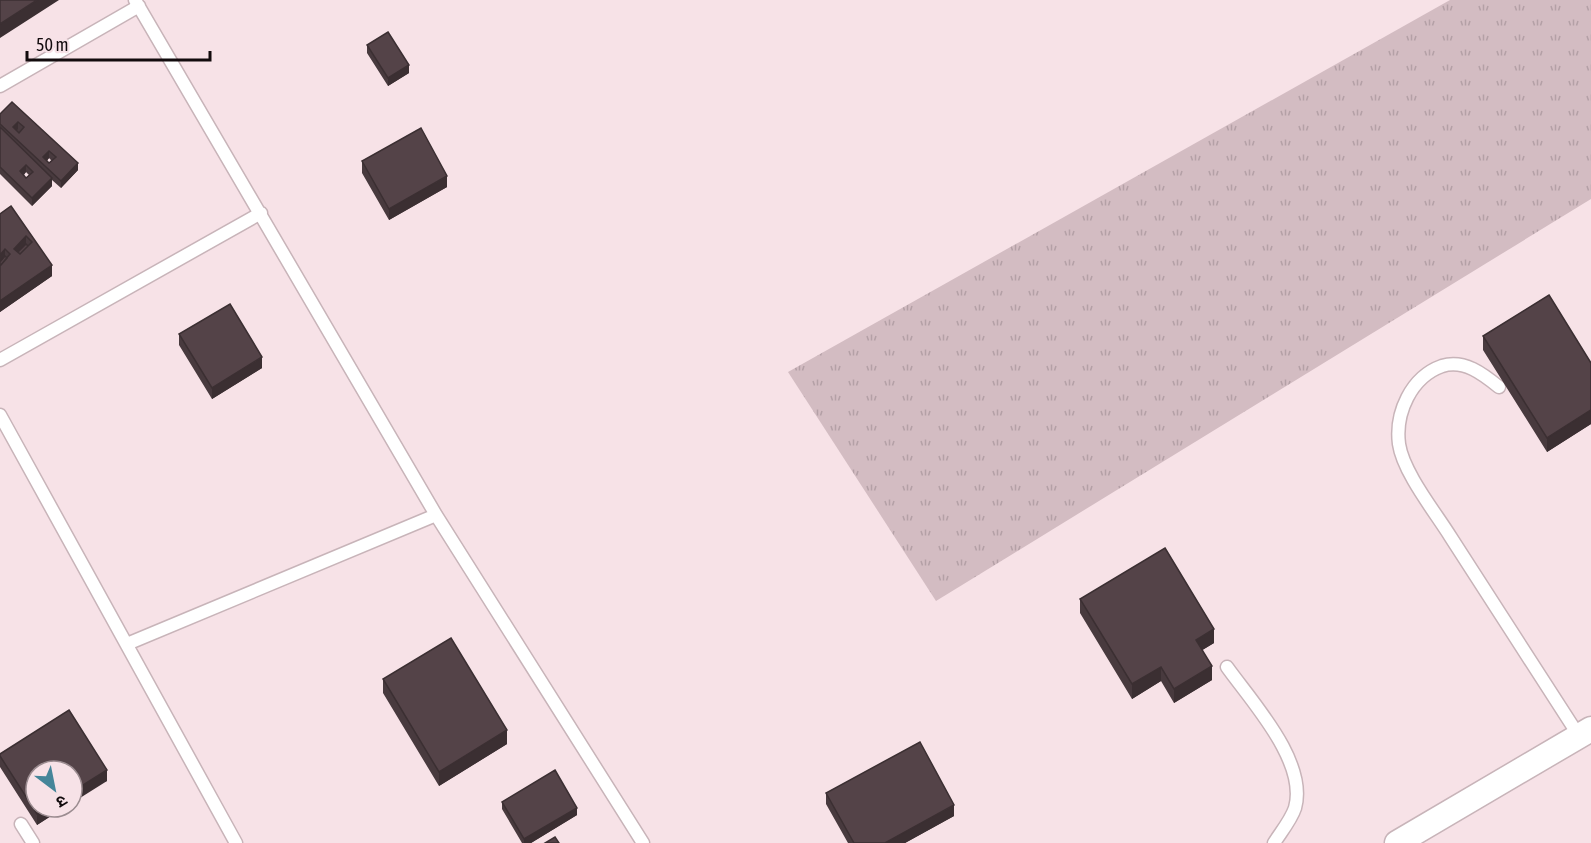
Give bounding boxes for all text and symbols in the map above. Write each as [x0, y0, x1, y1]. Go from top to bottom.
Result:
scale bar [27, 24, 210, 62]
text: 50 m [36, 34, 68, 55]
north arrow [24, 759, 84, 819]
text: उ [53, 792, 71, 812]

